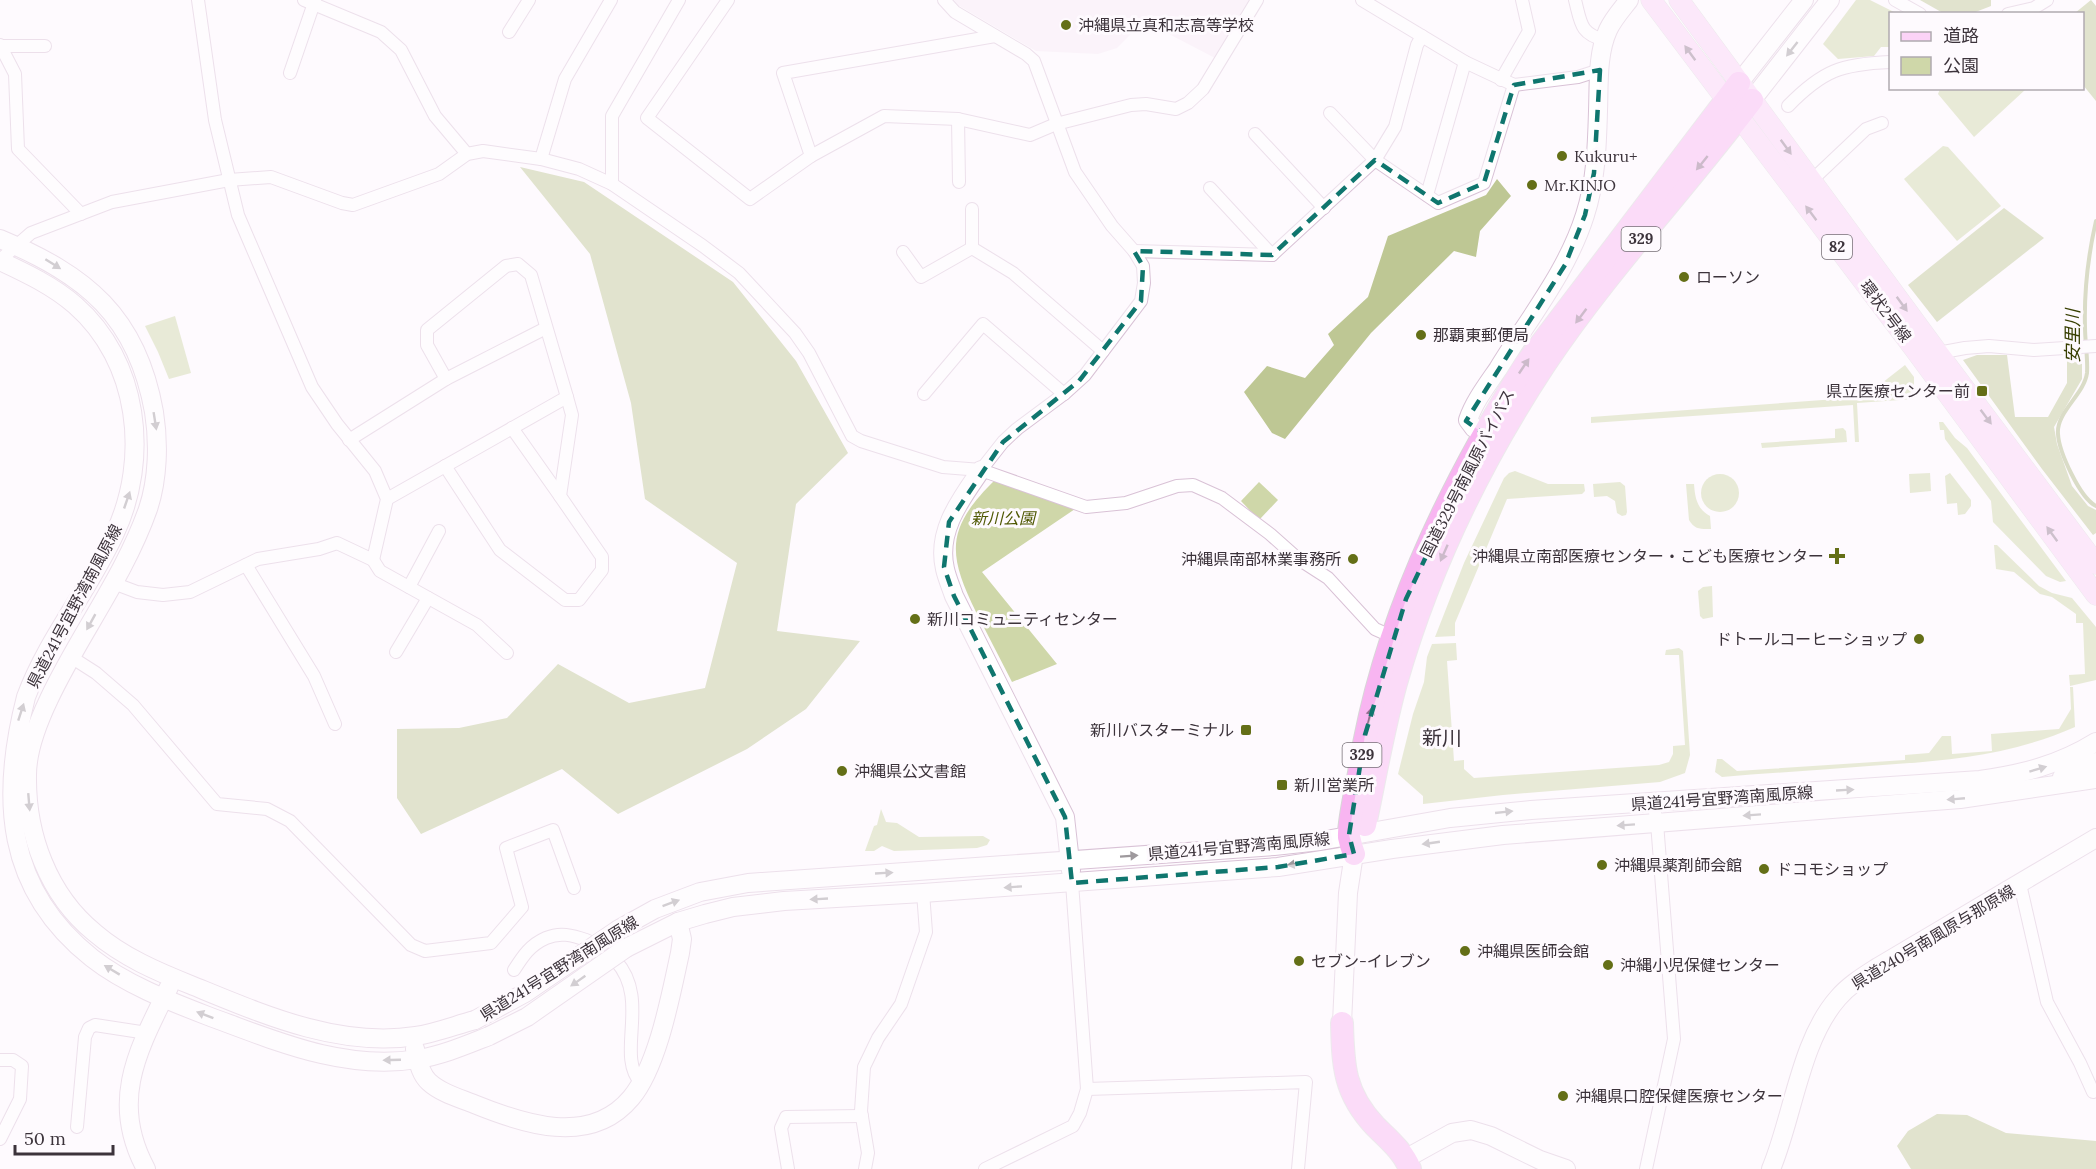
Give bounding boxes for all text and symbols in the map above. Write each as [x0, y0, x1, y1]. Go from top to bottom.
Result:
legend [1889, 12, 2084, 90]
place label: 沖縄県立真和志高等学校 [1078, 15, 1254, 35]
marker: 沖縄県立真和志高等学校 [1059, 18, 1073, 32]
text: 道路 [1943, 24, 1979, 47]
one-way arrow [1785, 41, 1798, 57]
one-way arrow [1684, 45, 1696, 60]
text: 公園 [1943, 54, 1979, 77]
one-way arrow [1780, 138, 1792, 154]
place label: Kukuru+ [1574, 146, 1637, 166]
marker: Kukuru+ [1555, 149, 1569, 163]
one-way arrow [1695, 155, 1708, 171]
place label: Mr.KINJO [1544, 175, 1616, 195]
marker: Mr.KINJO [1525, 178, 1539, 192]
one-way arrow [1805, 205, 1818, 221]
road number: 329 [1622, 227, 1660, 251]
road number: 82 [1822, 235, 1852, 259]
one-way arrow [44, 259, 61, 270]
place label: ローソン [1696, 267, 1760, 287]
marker: ローソン [1677, 270, 1691, 284]
street label: 環状2号線 [1856, 276, 1916, 346]
one-way arrow [1896, 295, 1908, 311]
one-way arrow [1575, 307, 1587, 323]
water label: 安里川 [2061, 307, 2084, 363]
place label: 那覇東郵便局 [1433, 325, 1529, 345]
marker: 那覇東郵便局 [1414, 328, 1428, 342]
one-way arrow [1519, 358, 1530, 374]
place label: 県立医療センター前 [1826, 381, 1970, 401]
marker: 県立医療センター前 [1975, 384, 1989, 398]
street label: 国道329号南風原バイパス [1416, 385, 1518, 561]
one-way arrow [1979, 409, 1991, 424]
one-way arrow [151, 411, 160, 430]
one-way arrow [122, 491, 132, 509]
park label: 新川公園 [971, 508, 1037, 528]
street label: 県道241号宜野湾南風原線 [22, 521, 126, 691]
one-way arrow [2046, 527, 2058, 543]
one-way arrow [1439, 545, 1449, 563]
place label: 沖縄県立南部医療センター・こども医療センター [1472, 546, 1824, 566]
marker: 沖縄県立南部医療センター・こども医療センター [1828, 547, 1846, 565]
place label: 沖縄県南部林業事務所 [1181, 549, 1341, 569]
marker: 沖縄県南部林業事務所 [1346, 552, 1360, 566]
place label: 新川コミュニティセンター [927, 609, 1118, 629]
marker: 新川コミュニティセンター [908, 612, 922, 626]
one-way arrow [86, 613, 96, 630]
place label: ドトールコーヒーショップ [1716, 629, 1907, 649]
marker: ドトールコーヒーショップ [1912, 632, 1926, 646]
one-way arrow [17, 702, 26, 720]
one-way arrow [1366, 706, 1375, 725]
place label: 新川バスターミナル [1090, 720, 1234, 740]
marker: 新川バスターミナル [1239, 723, 1253, 737]
district label: 新川 [1422, 725, 1462, 750]
road number: 329 [1342, 743, 1382, 767]
place label: 沖縄県公文書館 [854, 761, 966, 781]
one-way arrow [2029, 763, 2047, 773]
marker: 沖縄県公文書館 [835, 764, 849, 778]
place label: 新川営業所 [1294, 775, 1374, 795]
marker: 新川営業所 [1275, 778, 1289, 792]
street label: 県道241号宜野湾南風原線 [1630, 782, 1814, 814]
one-way arrow [1835, 785, 1854, 794]
one-way arrow [24, 793, 34, 812]
one-way arrow [1947, 794, 1966, 804]
one-way arrow [1495, 807, 1514, 817]
one-way arrow [1742, 810, 1761, 820]
one-way arrow [1616, 820, 1635, 830]
street label: 県道241号宜野湾南風原線 [1147, 828, 1331, 864]
one-way arrow [1422, 839, 1441, 848]
one-way arrow [1119, 852, 1138, 861]
place label: 沖縄県薬剤師会館 [1614, 855, 1742, 875]
marker: 沖縄県薬剤師会館 [1595, 858, 1609, 872]
place label: ドコモショップ [1776, 859, 1888, 879]
one-way arrow [1286, 860, 1305, 869]
marker: ドコモショップ [1757, 862, 1771, 876]
one-way arrow [875, 869, 894, 878]
street label: 県道240号南風原与那原線 [1848, 880, 2018, 994]
one-way arrow [1004, 882, 1023, 892]
one-way arrow [809, 895, 828, 904]
one-way arrow [662, 898, 680, 908]
street label: 県道241号宜野湾南風原線 [476, 911, 642, 1025]
place label: 沖縄県医師会館 [1477, 941, 1589, 961]
marker: 沖縄県医師会館 [1458, 944, 1472, 958]
place label: セブン-イレブン [1311, 951, 1431, 971]
marker: セブン-イレブン [1292, 954, 1306, 968]
place label: 沖縄小児保健センター [1620, 955, 1780, 975]
marker: 沖縄小児保健センター [1601, 958, 1615, 972]
one-way arrow [104, 965, 120, 976]
one-way arrow [570, 975, 586, 986]
one-way arrow [196, 1009, 214, 1019]
one-way arrow [383, 1056, 402, 1065]
place label: 沖縄県口腔保健医療センター [1575, 1086, 1783, 1106]
marker: 沖縄県口腔保健医療センター [1556, 1089, 1570, 1103]
scale bar [15, 1118, 112, 1156]
text: 50 m [24, 1127, 66, 1150]

